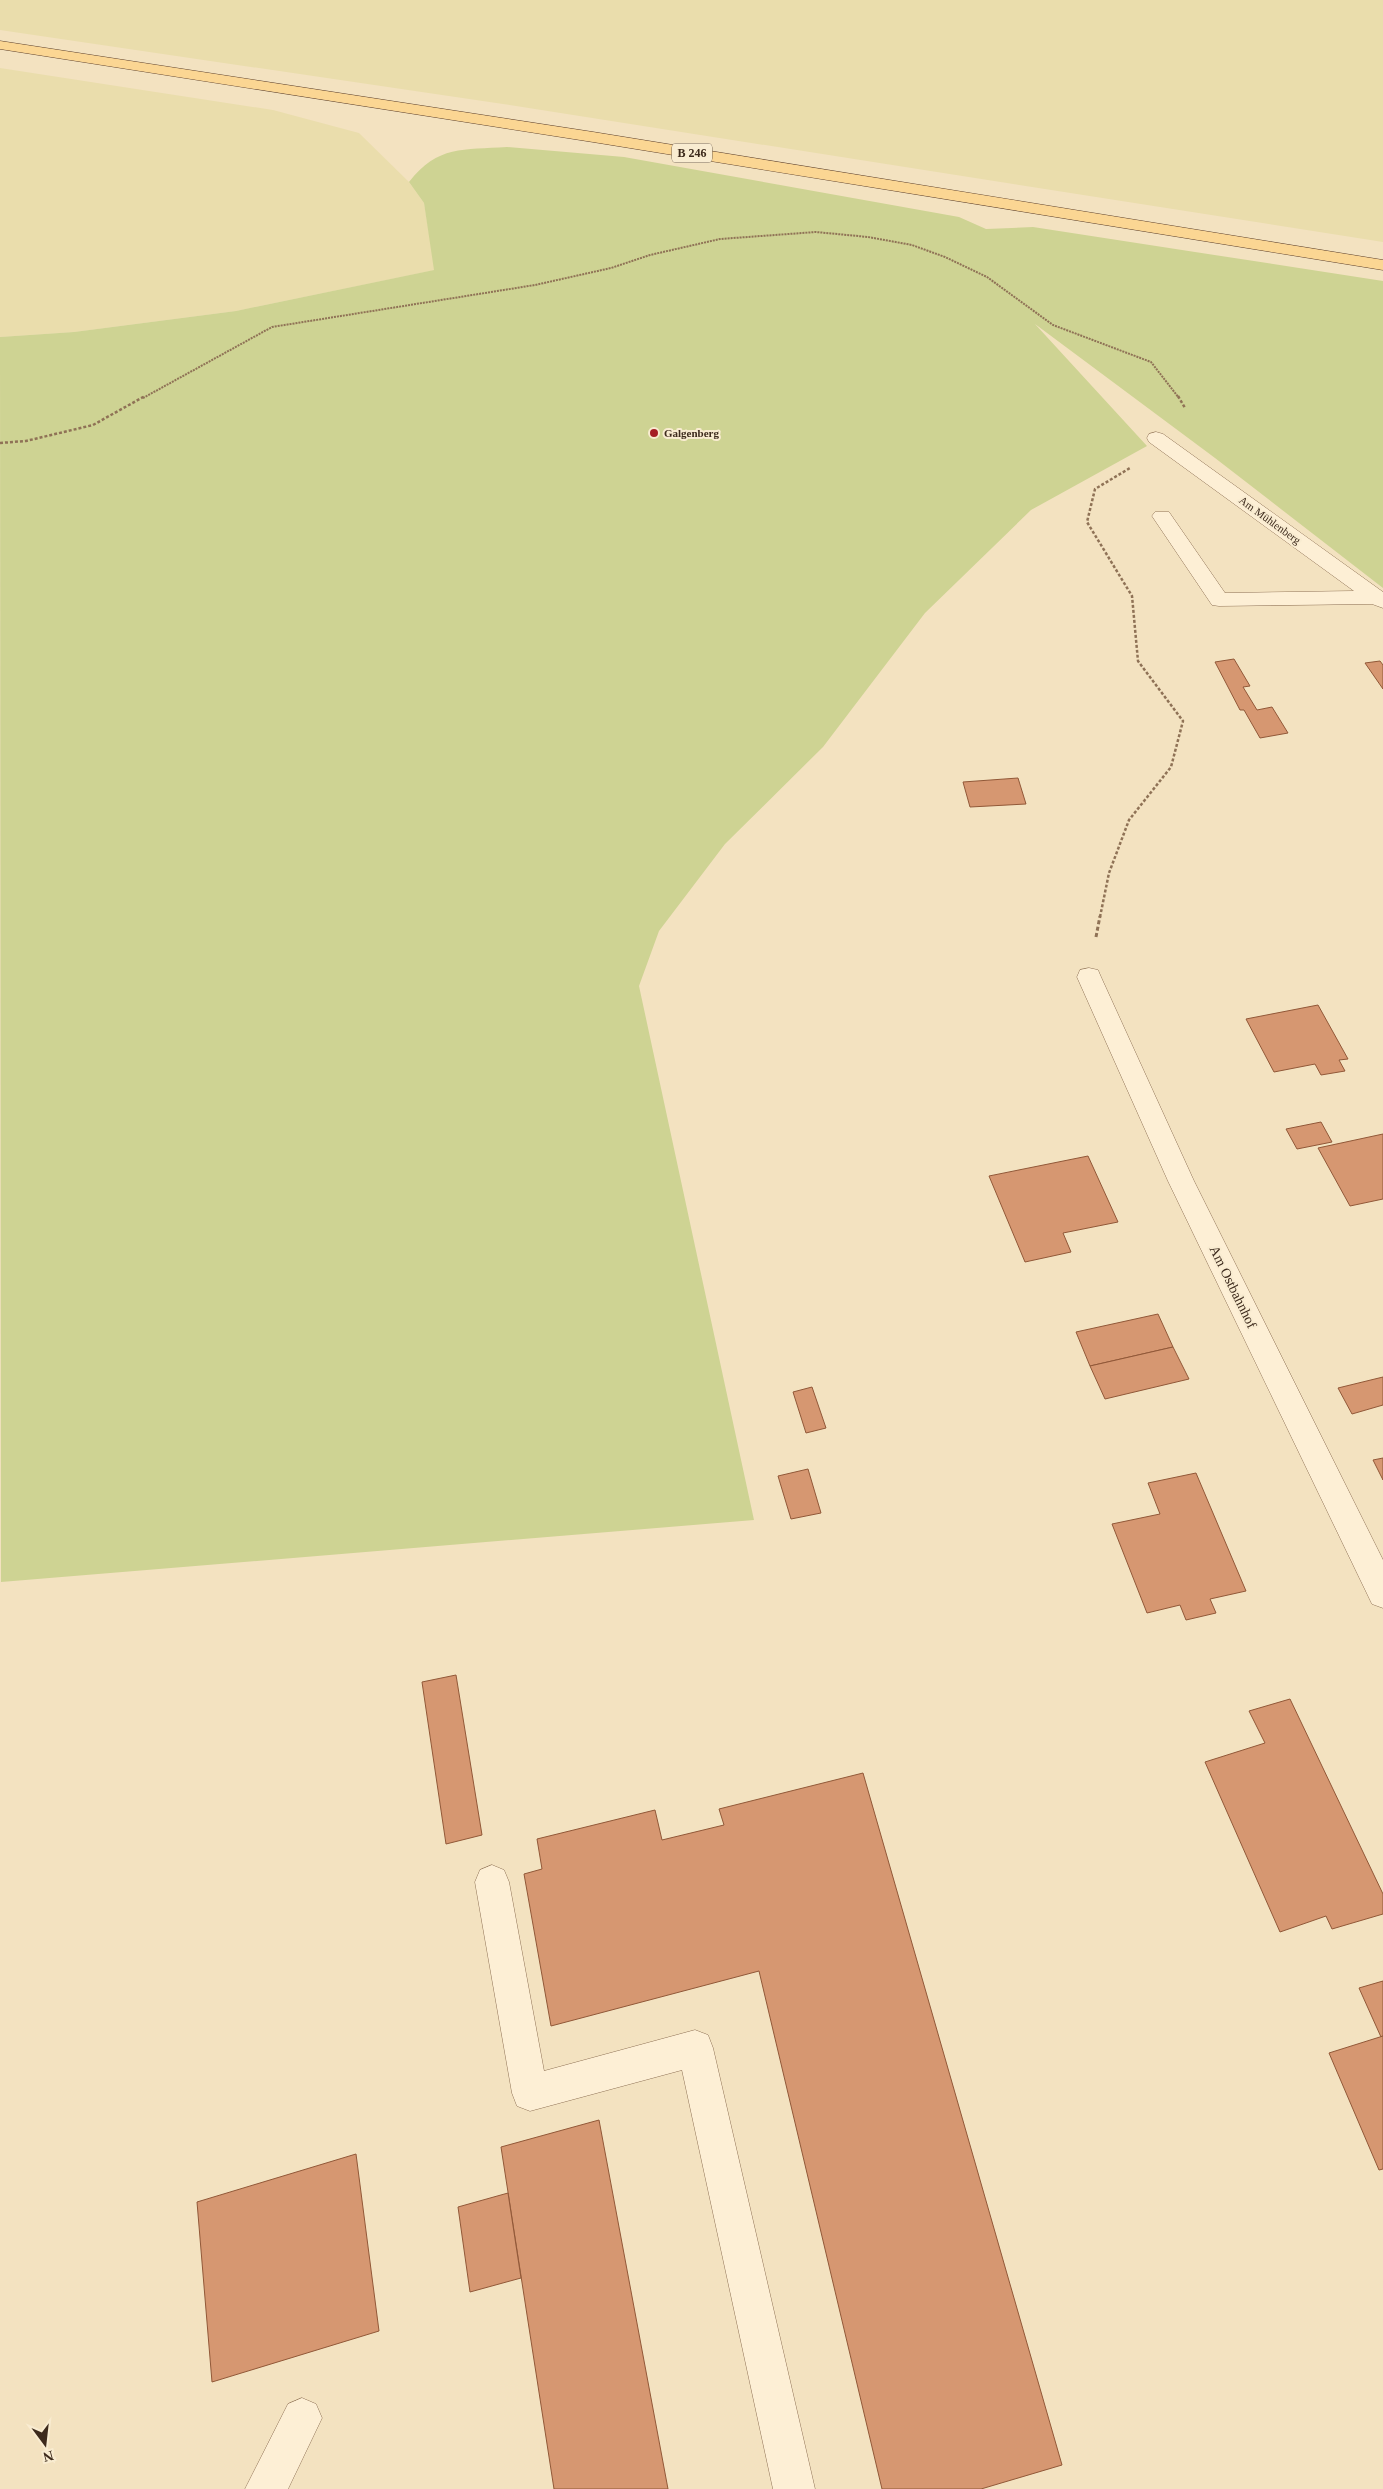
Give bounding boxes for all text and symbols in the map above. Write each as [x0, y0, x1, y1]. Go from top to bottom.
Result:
road number: B 246 [672, 144, 712, 162]
marker: Galgenberg [648, 427, 660, 439]
place label: Galgenberg [664, 427, 719, 439]
street label: Am Mühlenberg [1237, 494, 1303, 547]
street label: Am Ostbahnhof [1207, 1243, 1260, 1331]
north arrow [20, 2419, 70, 2469]
text: N [41, 2448, 55, 2465]

